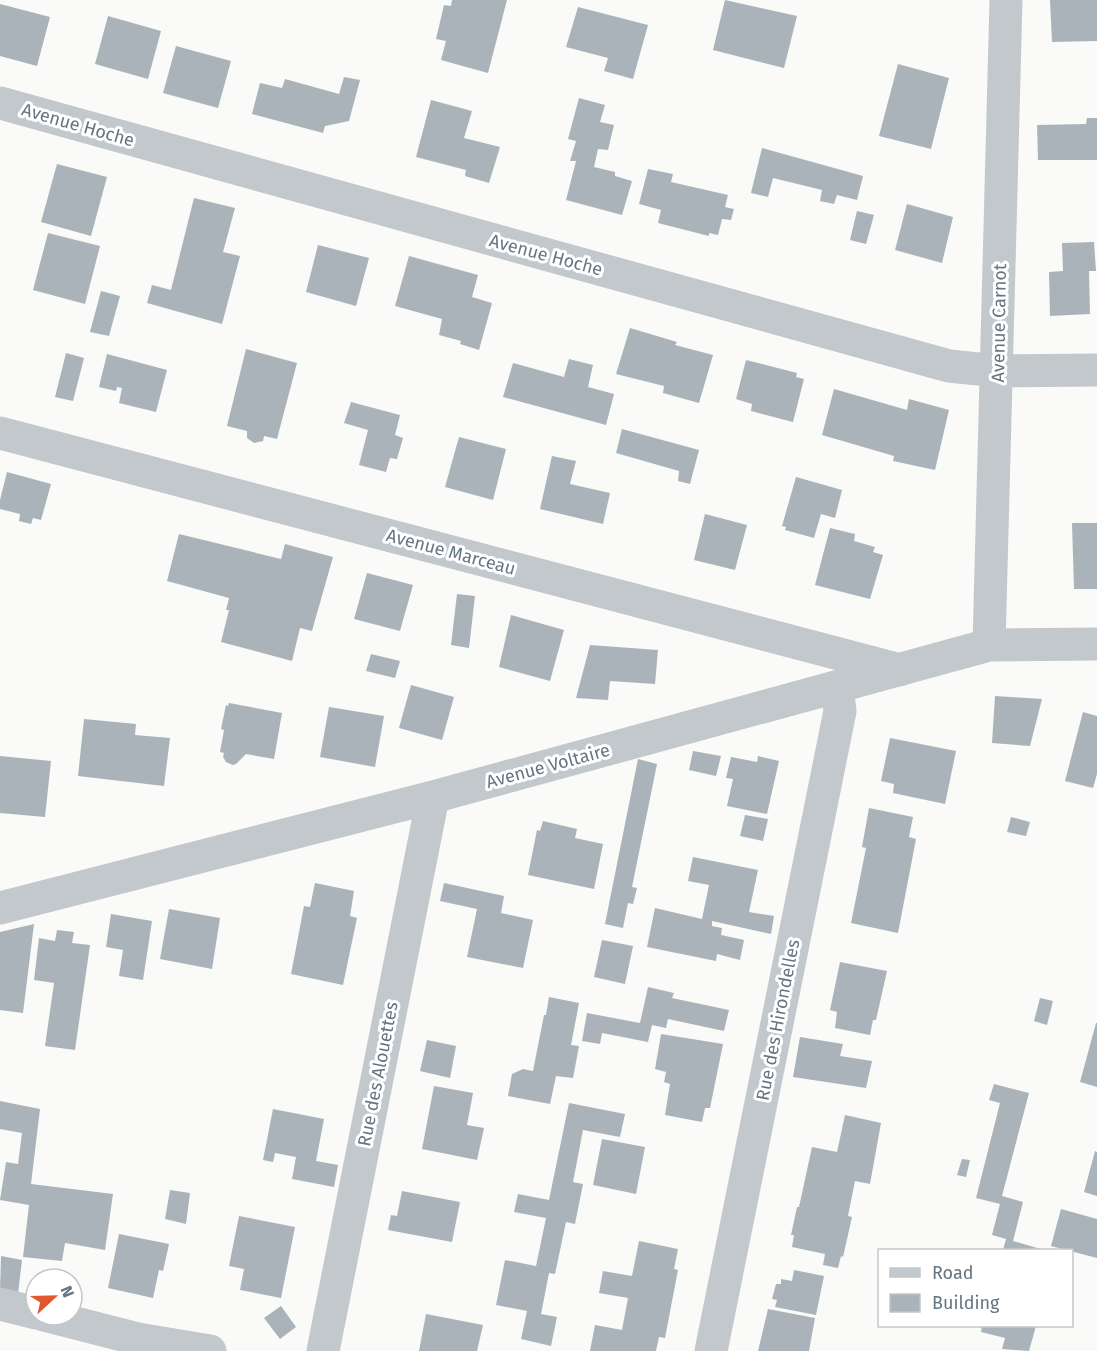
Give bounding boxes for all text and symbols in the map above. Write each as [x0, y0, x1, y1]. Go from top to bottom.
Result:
street label: Avenue Hoche [19, 98, 137, 152]
street label: Avenue Hoche [487, 229, 605, 281]
street label: Avenue Carnot [987, 263, 1011, 383]
street label: Avenue Marceau [384, 524, 518, 580]
street label: Avenue Voltaire [484, 739, 612, 793]
street label: Rue des Hirondelles [752, 938, 804, 1102]
street label: Rue des Alouettes [353, 1000, 403, 1148]
legend [878, 1249, 1073, 1327]
text: Road [932, 1262, 974, 1284]
north arrow [24, 1267, 84, 1327]
text: N [57, 1283, 78, 1300]
text: Building [932, 1292, 1000, 1314]

